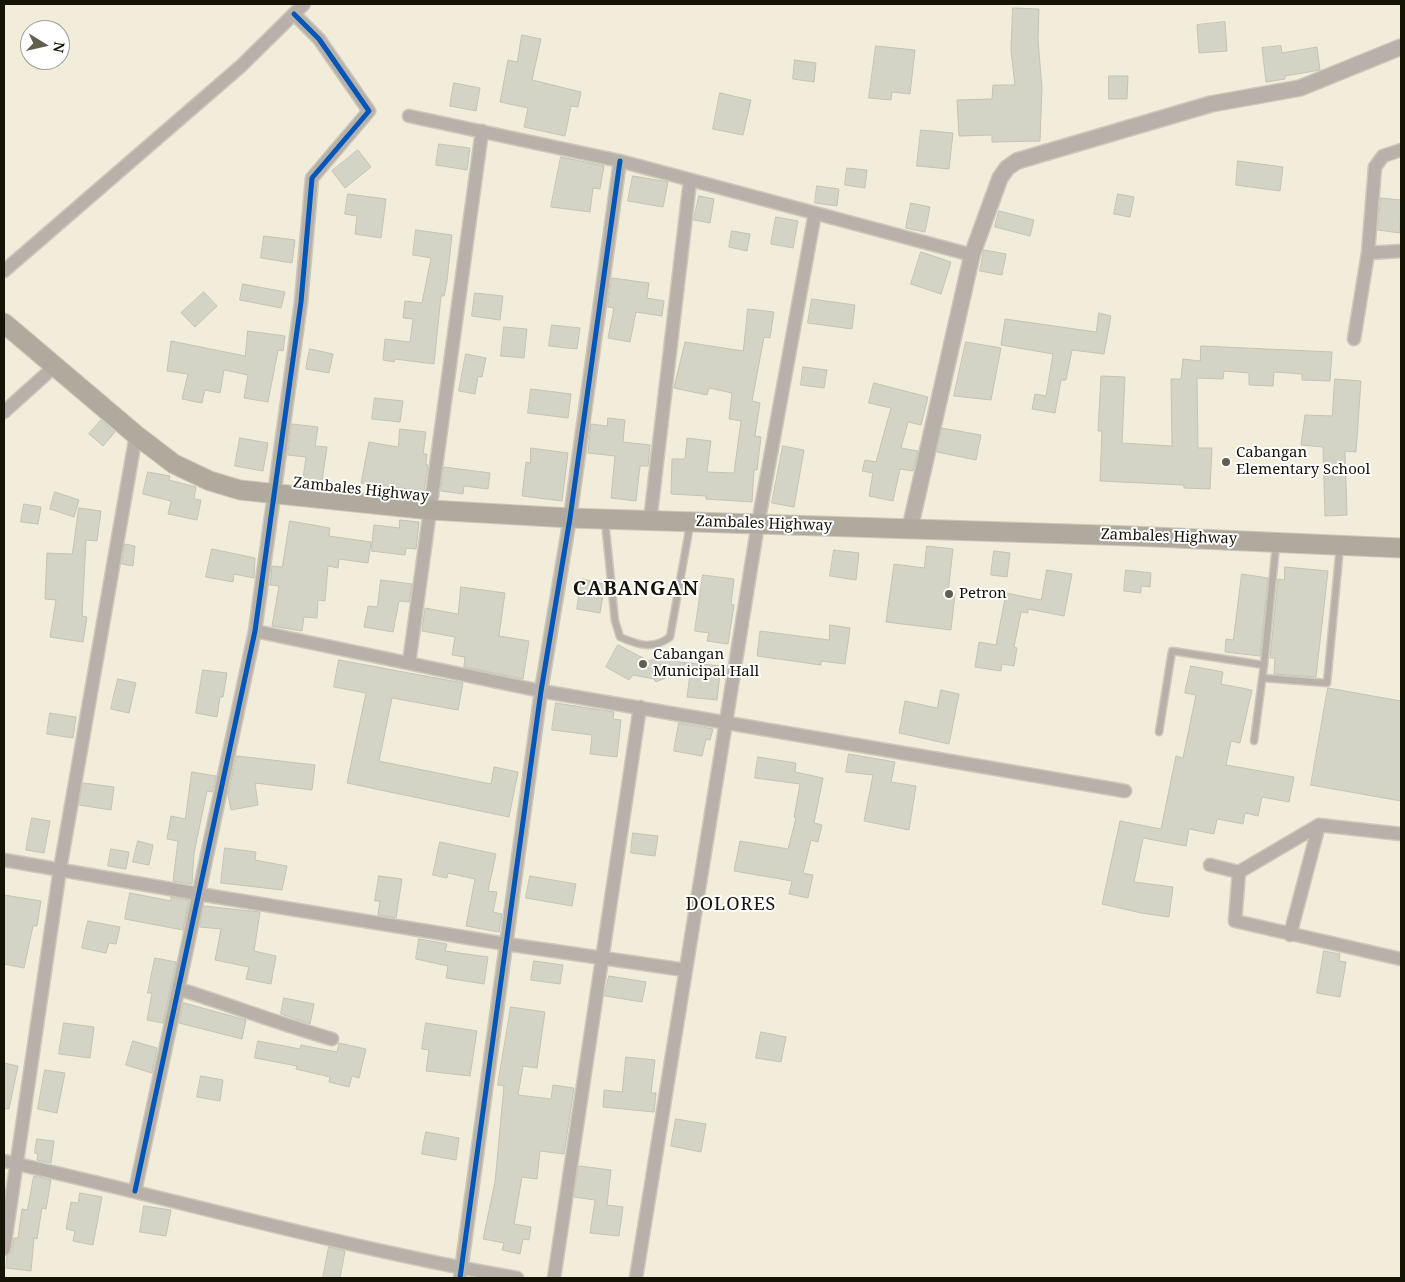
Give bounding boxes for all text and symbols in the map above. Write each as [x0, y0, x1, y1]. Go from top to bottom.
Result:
north arrow [20, 20, 70, 70]
text: N [49, 40, 70, 54]
place label: Cabangan Elementary School [1236, 444, 1370, 479]
marker: Cabangan Elementary School [1220, 456, 1232, 468]
street label: Zambales Highway [292, 474, 430, 506]
street label: Zambales Highway [696, 513, 832, 535]
street label: Zambales Highway [1101, 526, 1237, 548]
district label: CABANGAN [572, 577, 700, 601]
place label: Petron [959, 585, 1007, 603]
marker: Petron [943, 588, 955, 600]
place label: Cabangan Municipal Hall [653, 646, 759, 681]
marker: Cabangan Municipal Hall [637, 658, 649, 670]
district label: DOLORES [685, 894, 777, 916]

